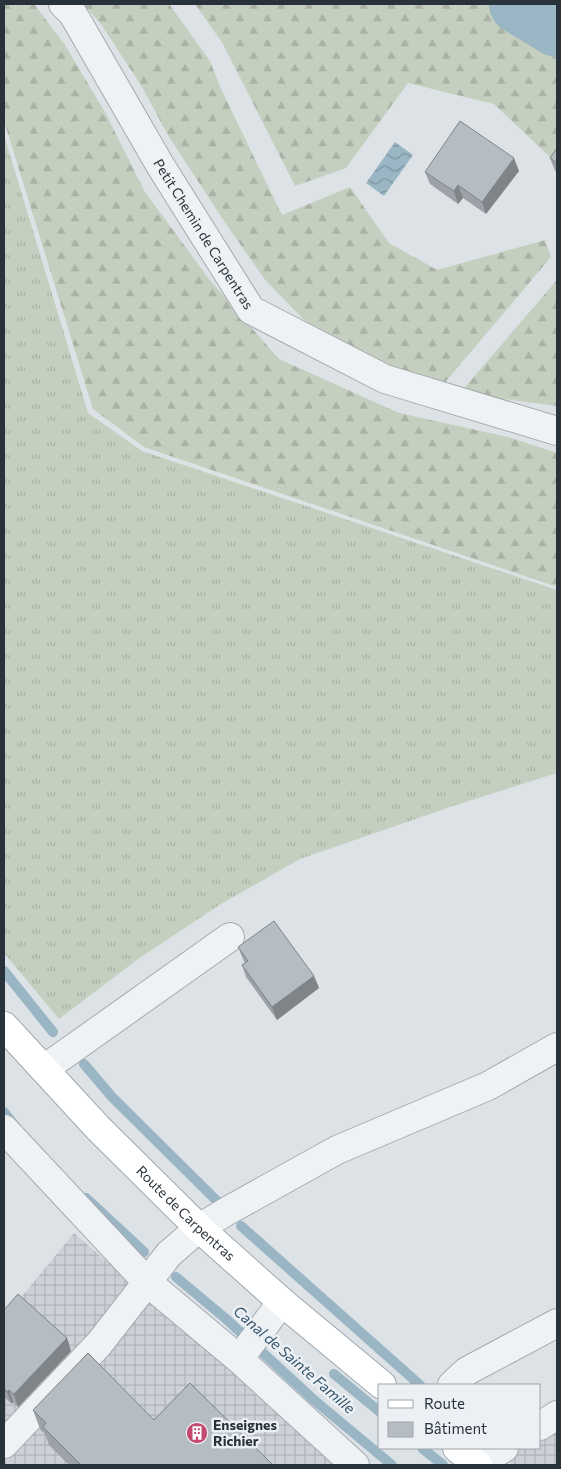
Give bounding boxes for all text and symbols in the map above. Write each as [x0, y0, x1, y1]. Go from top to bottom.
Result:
street label: Petit Chemin de Carpentras [150, 156, 257, 312]
street label: Route de Carpentras [133, 1162, 239, 1264]
water label: Canal de Sainte Famille [230, 1302, 359, 1417]
legend [378, 1384, 541, 1449]
text: Route [424, 1394, 465, 1412]
place label: Enseignes Richier [213, 1416, 277, 1449]
text: Bâtiment [424, 1419, 487, 1437]
building icon: Enseignes Richier [185, 1421, 209, 1445]

